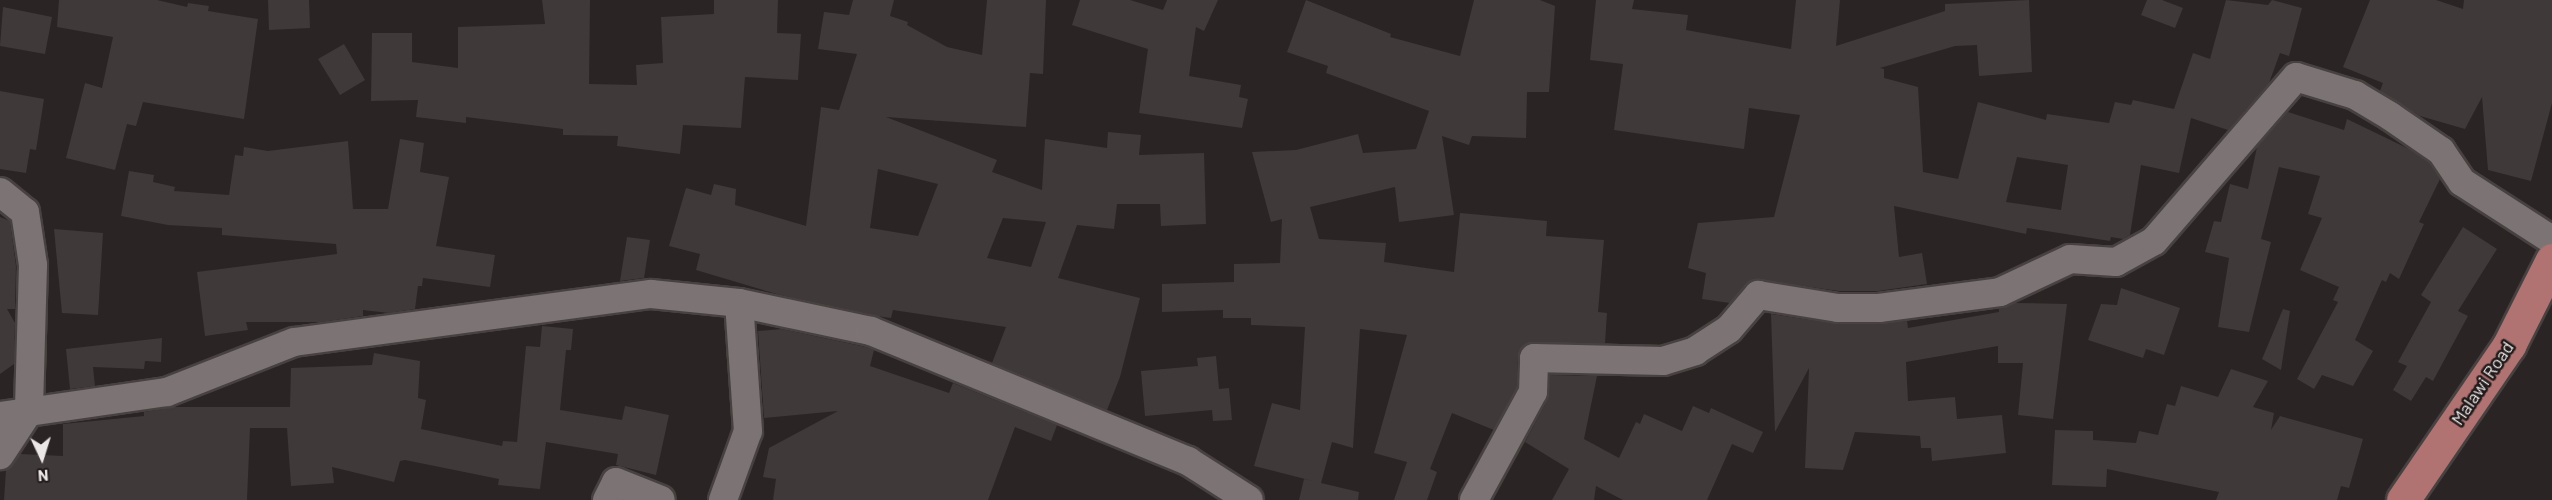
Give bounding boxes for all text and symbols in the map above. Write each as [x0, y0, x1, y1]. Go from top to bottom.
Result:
street label: Malawi Road [2446, 337, 2518, 429]
north arrow [12, 428, 72, 488]
text: N [37, 467, 49, 486]

